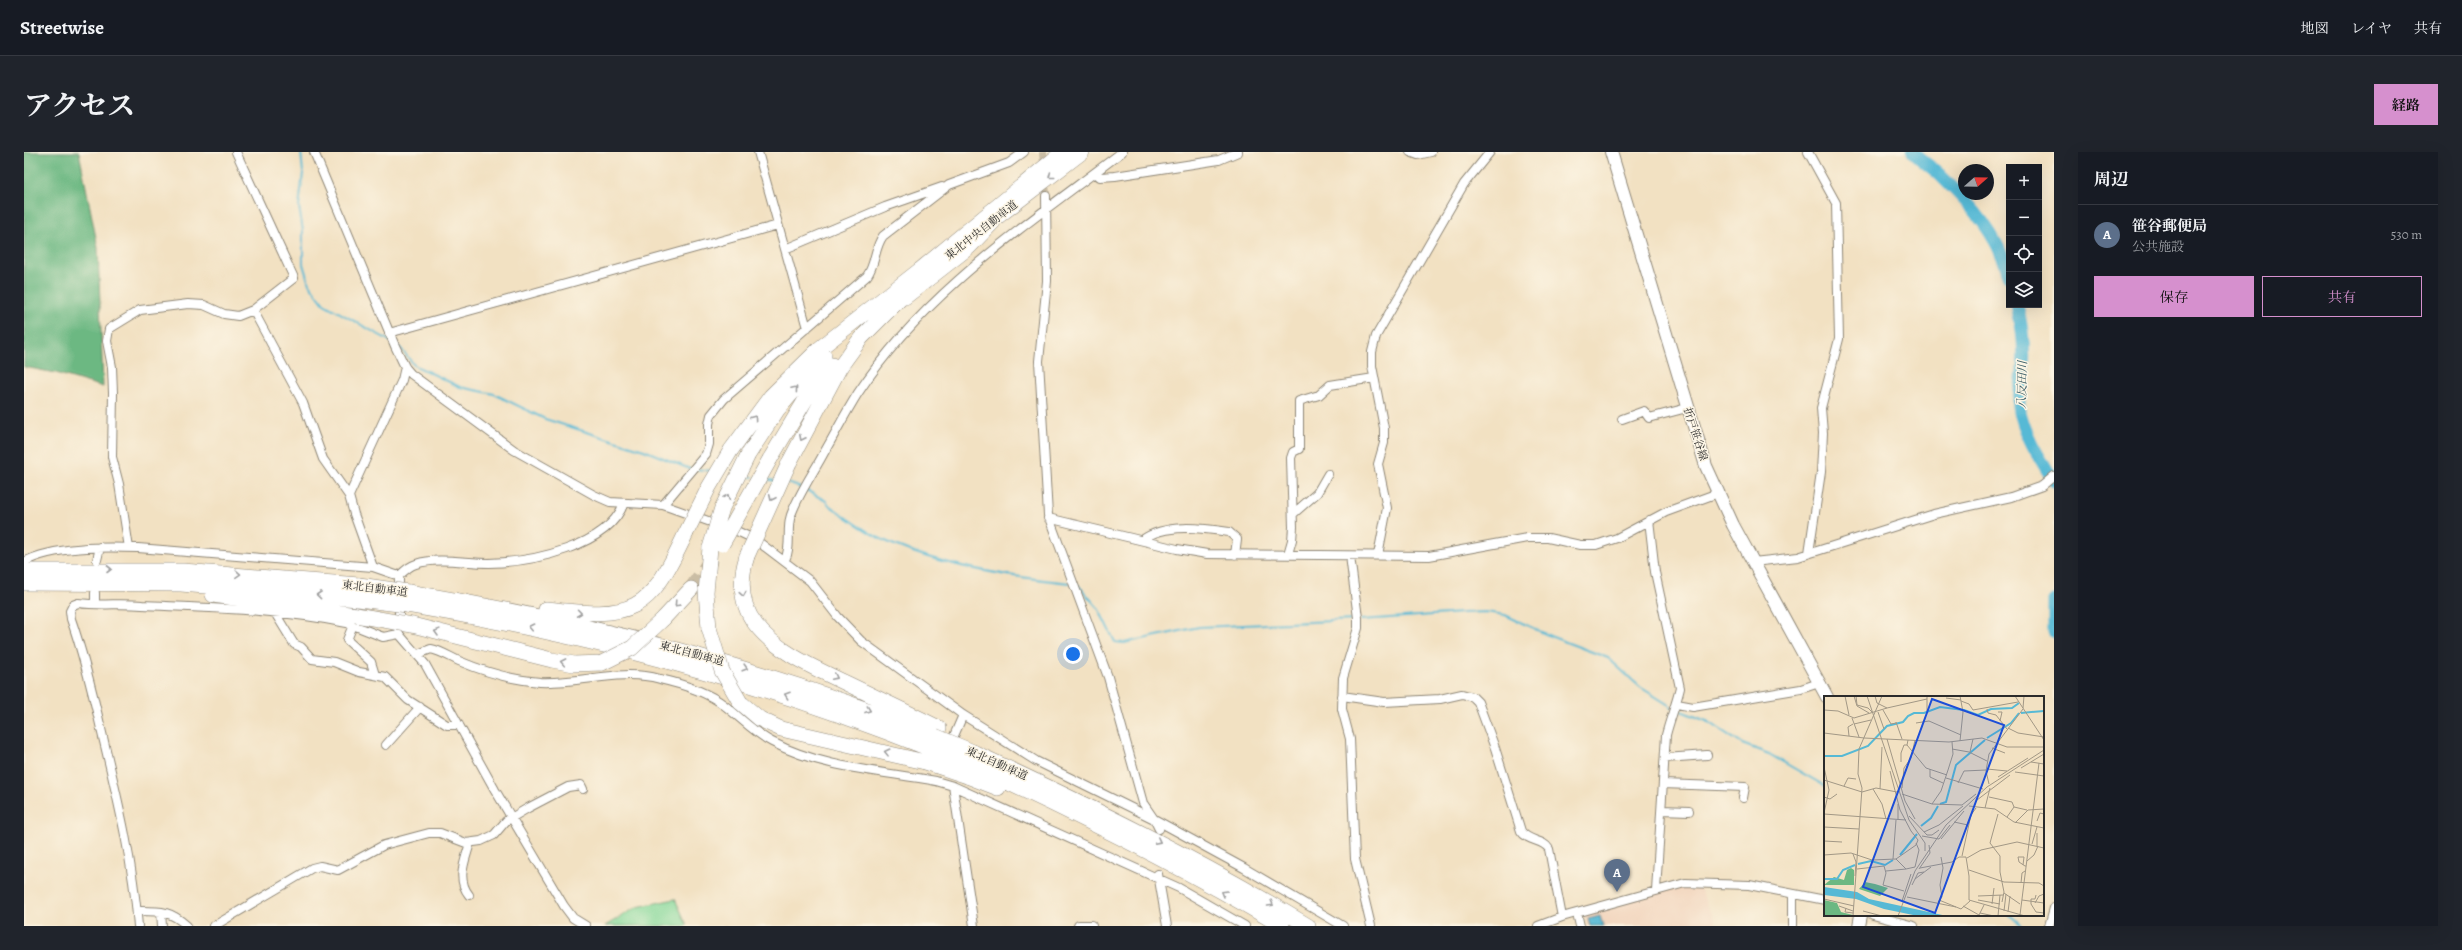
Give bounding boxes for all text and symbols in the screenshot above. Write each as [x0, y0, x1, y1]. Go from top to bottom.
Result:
text: Streetwise [20, 15, 104, 41]
text: 地図 [2301, 19, 2329, 38]
text: レイヤ [2351, 19, 2392, 38]
text: 共有 [2414, 19, 2442, 38]
button: 経路 [2374, 84, 2438, 125]
text: アクセス [24, 87, 135, 125]
north arrow [1958, 164, 1994, 200]
map controls [2006, 164, 2042, 308]
button: + [2006, 164, 2042, 200]
text: 周辺 [2094, 168, 2128, 191]
one-way arrow [1048, 171, 1055, 178]
street label: 東北中央自動車道 [942, 197, 1021, 263]
button: − [2006, 200, 2042, 236]
text: 笹谷郵便局 [2132, 216, 2207, 236]
text: A [2103, 226, 2111, 243]
text: 530 m [2391, 226, 2422, 243]
button: locate [2006, 236, 2042, 272]
text: 公共施設 [2132, 238, 2184, 255]
button: layers [2006, 272, 2042, 308]
button: 保存 [2094, 276, 2254, 317]
button: 共有 [2262, 276, 2422, 317]
water label: 八反田川 [2014, 359, 2030, 409]
one-way arrow [790, 386, 797, 394]
street label: 折戸笹谷線 [1680, 406, 1711, 463]
one-way arrow [749, 416, 756, 423]
one-way arrow [799, 434, 806, 441]
one-way arrow [722, 494, 730, 501]
one-way arrow [769, 494, 777, 501]
one-way arrow [106, 565, 112, 573]
one-way arrow [235, 570, 242, 579]
street label: 東北自動車道 [341, 577, 409, 600]
one-way arrow [316, 590, 322, 599]
one-way arrow [738, 591, 746, 597]
one-way arrow [675, 599, 682, 607]
one-way arrow [576, 608, 583, 617]
one-way arrow [528, 624, 535, 632]
one-way arrow [433, 628, 440, 637]
street label: 東北自動車道 [658, 638, 726, 669]
your location [1063, 644, 1083, 664]
one-way arrow [560, 658, 566, 667]
one-way arrow [742, 663, 749, 672]
one-way arrow [831, 672, 839, 680]
one-way arrow [783, 692, 790, 700]
inset map [1824, 696, 2044, 916]
one-way arrow [865, 706, 872, 714]
street label: 東北自動車道 [964, 743, 1030, 784]
one-way arrow [884, 749, 890, 757]
one-way arrow [1153, 836, 1161, 844]
pin: A [1604, 859, 1630, 892]
one-way arrow [1221, 890, 1228, 897]
one-way arrow [1267, 899, 1274, 907]

